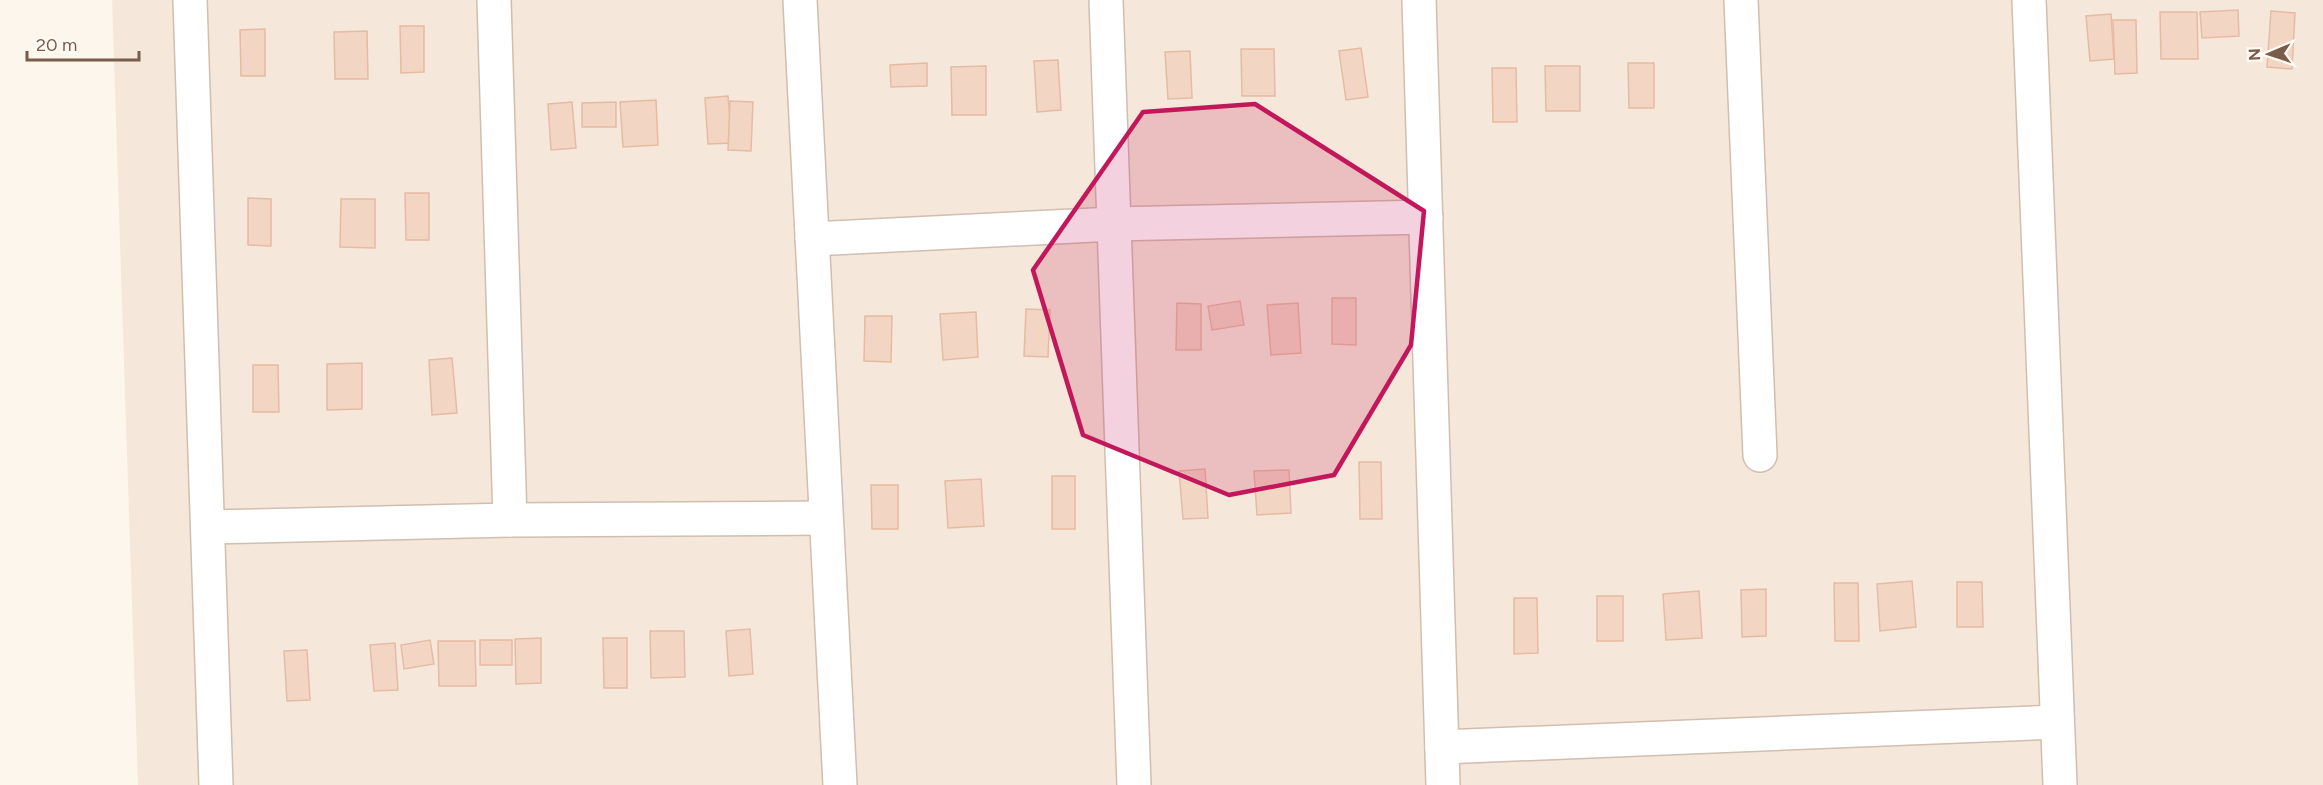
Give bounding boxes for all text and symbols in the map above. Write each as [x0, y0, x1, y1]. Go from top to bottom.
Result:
scale bar [27, 24, 140, 62]
north arrow [2239, 24, 2299, 84]
text: 20 m [36, 34, 77, 56]
text: N [2245, 48, 2264, 61]

